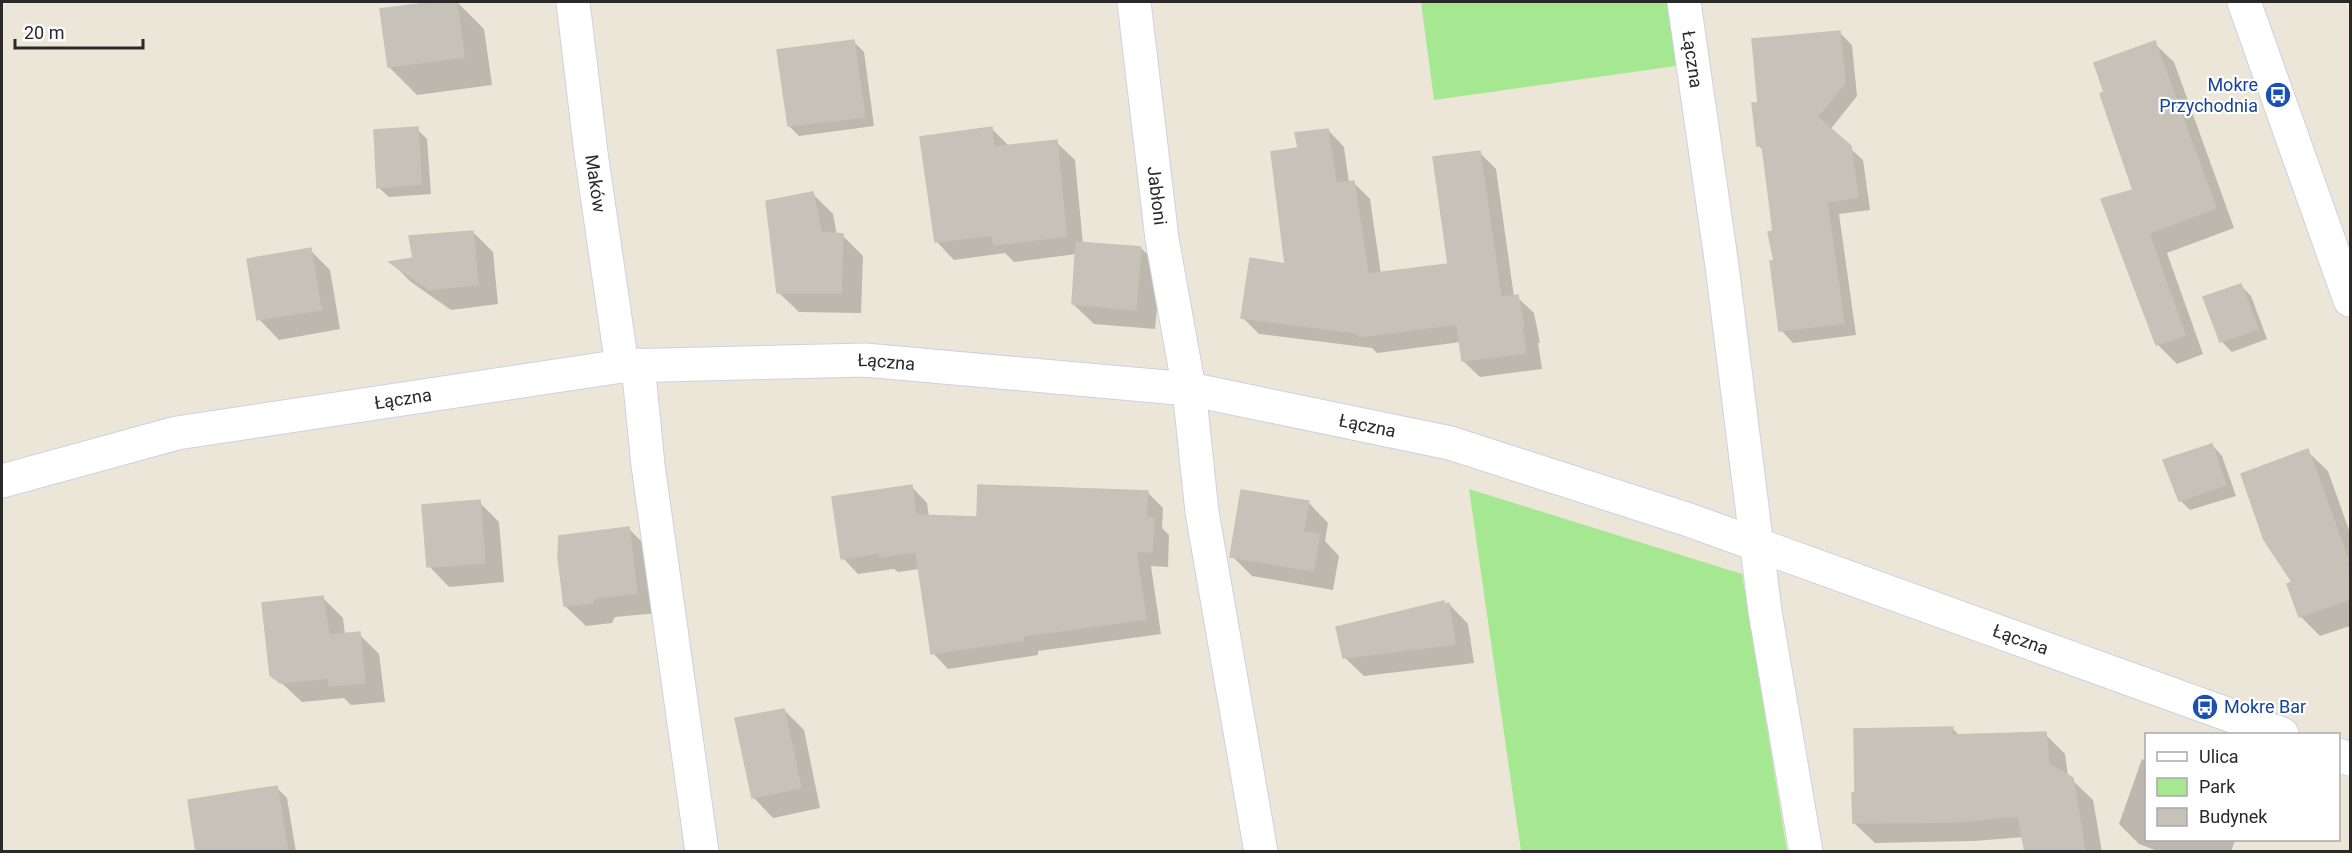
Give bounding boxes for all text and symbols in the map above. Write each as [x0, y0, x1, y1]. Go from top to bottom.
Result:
scale bar [15, 12, 142, 50]
text: 20 m [24, 22, 64, 43]
street label: Łączna [1678, 29, 1707, 89]
place label: Mokre Przychodnia [2159, 74, 2258, 116]
bus stop icon: Mokre Przychodnia [2263, 80, 2293, 110]
street label: Maków [581, 153, 611, 214]
street label: Jabłoni [1143, 165, 1171, 226]
street label: Łączna [857, 349, 916, 374]
street label: Łączna [373, 384, 433, 413]
street label: Łączna [1337, 409, 1398, 442]
street label: Łączna [1990, 620, 2051, 659]
bus stop icon: Mokre Bar [2190, 692, 2220, 722]
place label: Mokre Bar [2224, 696, 2306, 717]
legend [2145, 733, 2340, 841]
text: Ulica [2199, 746, 2239, 767]
text: Park [2199, 776, 2236, 797]
text: Budynek [2199, 806, 2268, 827]

